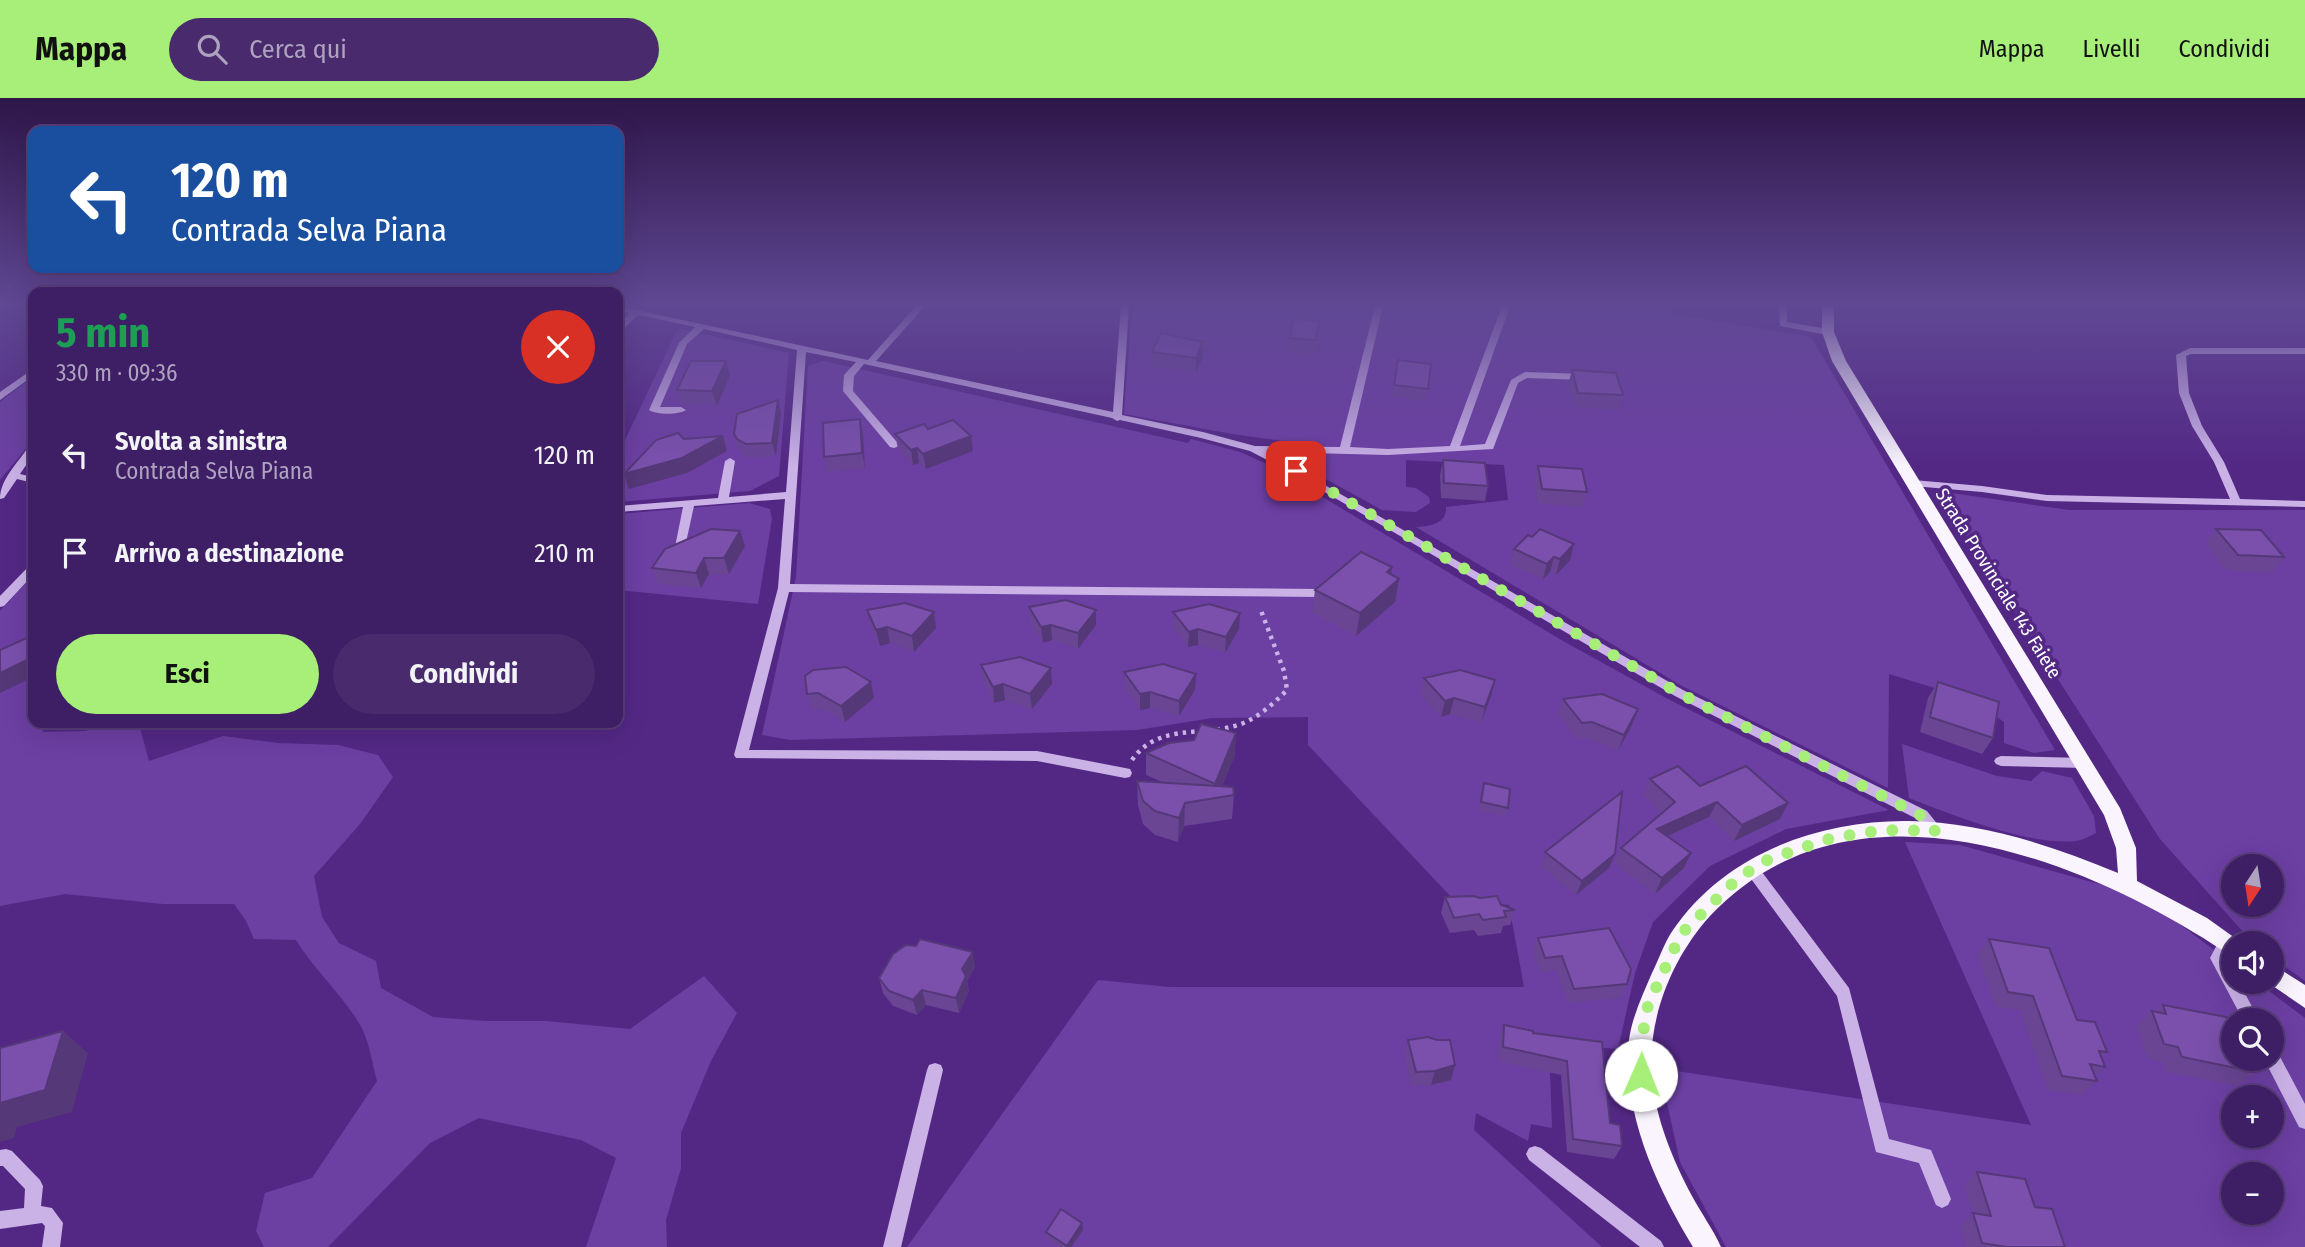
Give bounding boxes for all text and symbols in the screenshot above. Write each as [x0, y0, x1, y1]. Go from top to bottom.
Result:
search box [169, 18, 659, 81]
text: Mappa [35, 29, 127, 69]
icon: search [193, 30, 231, 68]
text: Cerca qui [249, 34, 347, 65]
text: Mappa [1979, 35, 2045, 63]
text: Livelli [2083, 35, 2140, 63]
text: Condividi [2178, 35, 2270, 63]
text: 120 m [171, 151, 289, 210]
icon: left [56, 154, 147, 245]
text: Contrada Selva Piana [171, 211, 447, 249]
text: 5 min [56, 308, 150, 358]
button: close [521, 310, 595, 384]
text: 330 m · 09:36 [56, 359, 177, 387]
text: Svolta a sinistra [115, 426, 287, 457]
icon: left [56, 436, 94, 474]
text: 120 m [534, 440, 595, 471]
pin [1266, 441, 1326, 501]
icon: arrive [1277, 452, 1315, 490]
text: Contrada Selva Piana [115, 457, 313, 485]
street label: Strada Provinciale 143 Faiete [1931, 484, 2067, 683]
icon: arrive [56, 534, 94, 572]
text: Arrivo a destinazione [115, 538, 344, 569]
text: 210 m [534, 538, 595, 569]
button: Esci [56, 634, 319, 714]
button: Condividi [333, 634, 595, 714]
north arrow [2221, 854, 2284, 917]
map controls [2221, 854, 2284, 1225]
button: sound [2221, 931, 2284, 994]
button: search [2221, 1008, 2284, 1071]
position arrow [1604, 1038, 1678, 1112]
button: + [2221, 1085, 2284, 1148]
button: − [2221, 1162, 2284, 1225]

